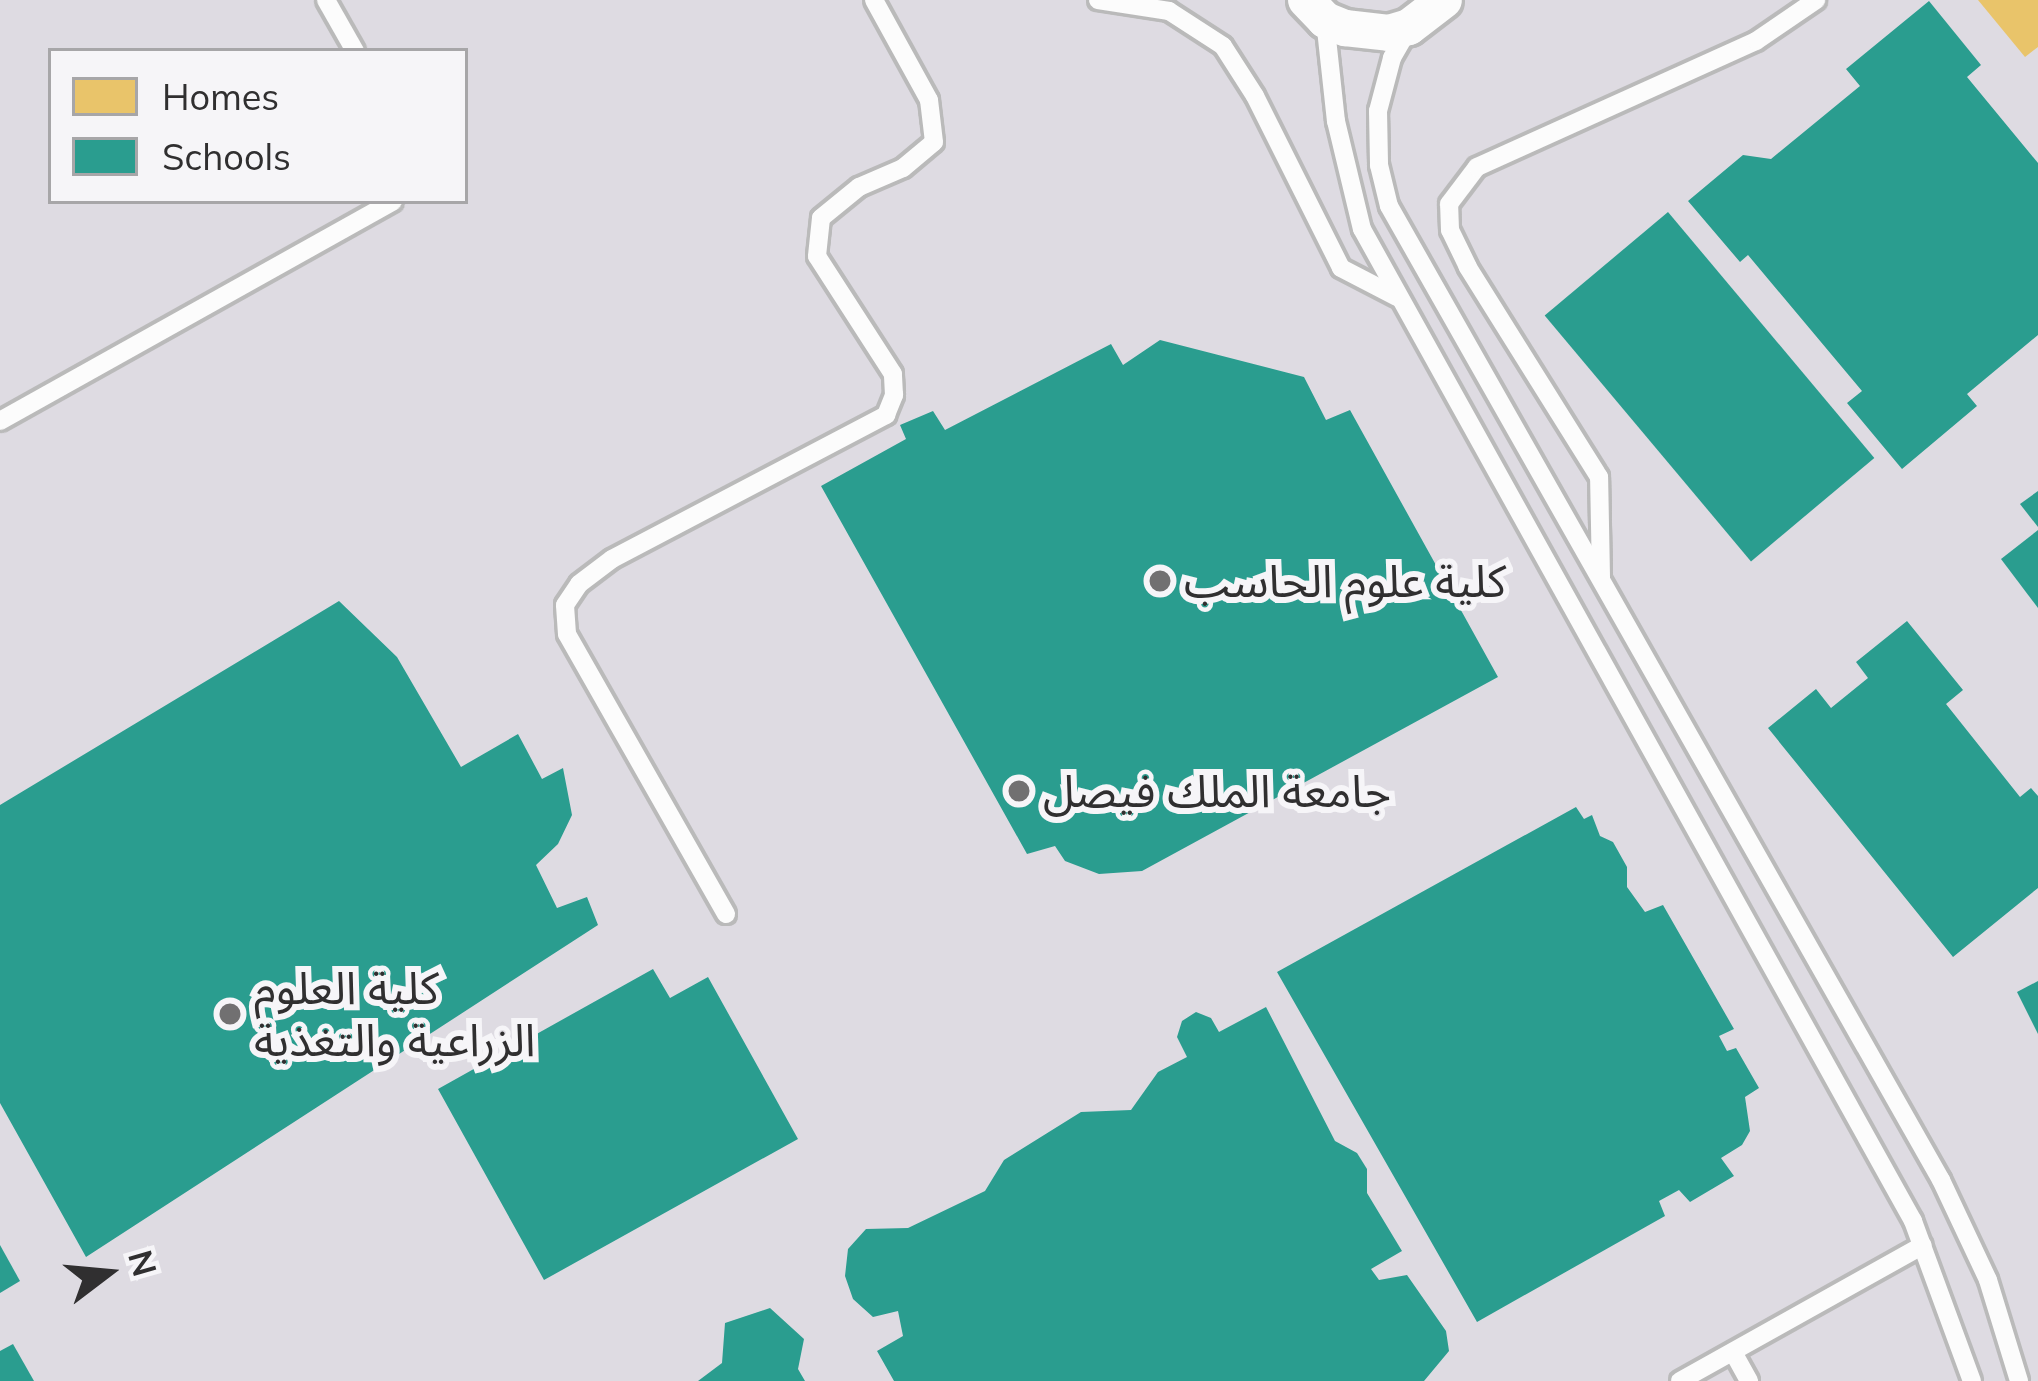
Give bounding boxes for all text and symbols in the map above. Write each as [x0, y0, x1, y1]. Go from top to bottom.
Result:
legend [48, 48, 468, 204]
text: Homes [162, 74, 279, 119]
text: Schools [162, 134, 291, 179]
place label: كلية علوم الحاسب [1184, 554, 1506, 608]
marker: كلية علوم الحاسب [1147, 568, 1173, 594]
place label: جامعة الملك فيصل [1043, 764, 1391, 818]
marker: جامعة الملك فيصل [1006, 778, 1032, 804]
place label: كلية العلوم الزراعية والتغذية [254, 961, 535, 1067]
marker: كلية العلوم الزراعية والتغذية [217, 1001, 243, 1027]
north arrow [48, 1213, 168, 1333]
text: N [120, 1245, 166, 1281]

